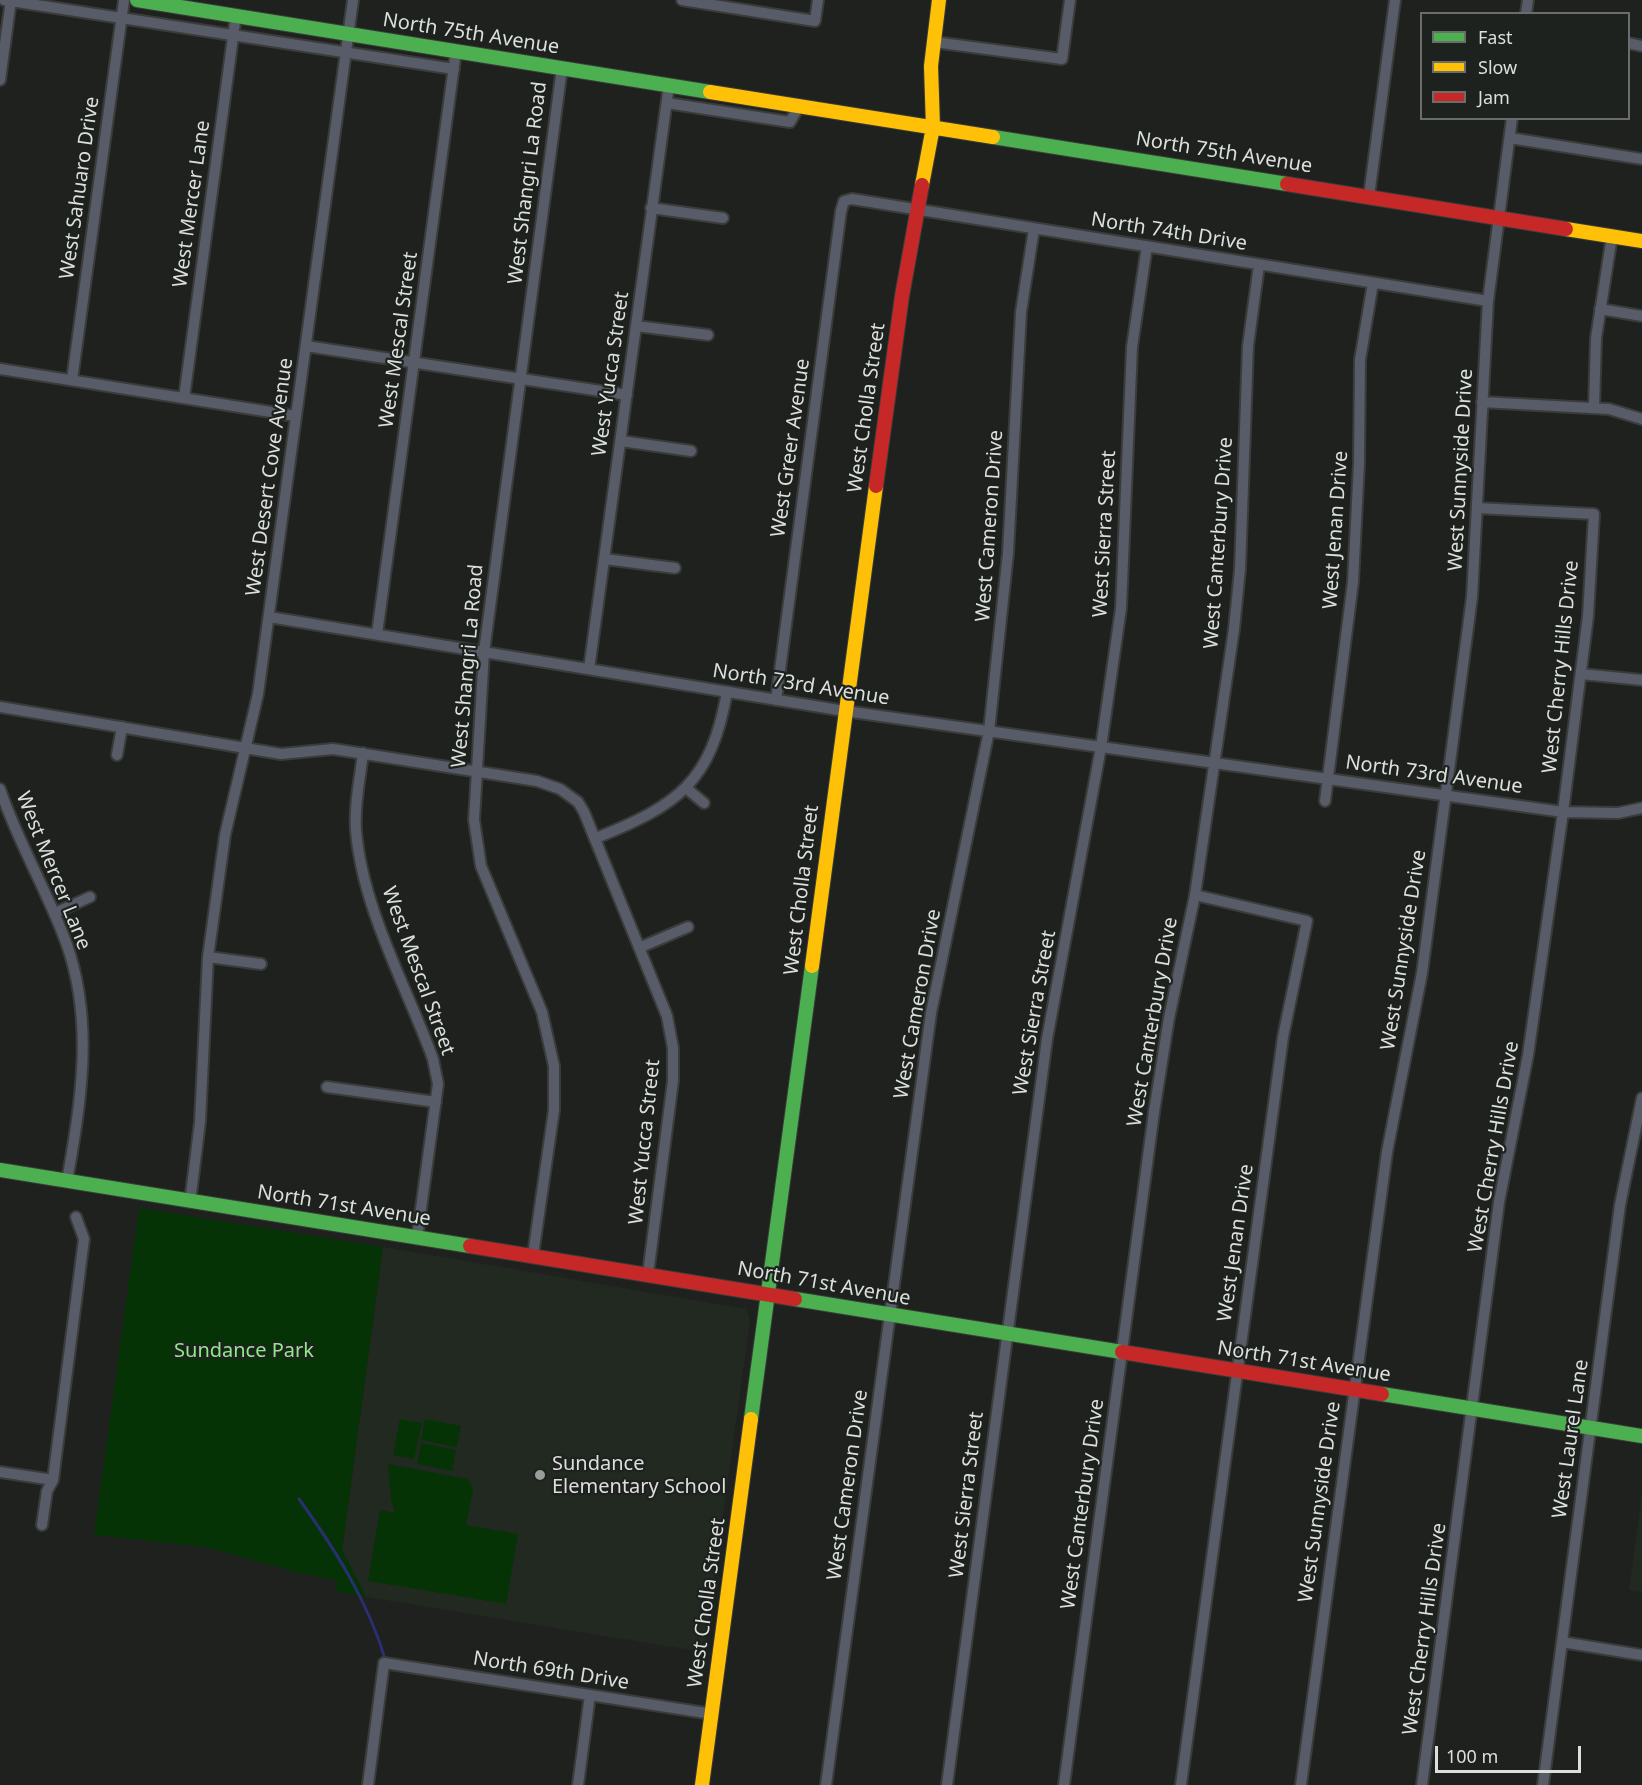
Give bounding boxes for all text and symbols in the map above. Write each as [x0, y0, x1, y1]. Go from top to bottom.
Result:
street label: North 75th Avenue [381, 8, 561, 60]
legend [1420, 12, 1630, 120]
text: Fast [1478, 25, 1513, 49]
text: Slow [1478, 55, 1517, 79]
street label: West Shangri La Road [504, 80, 552, 286]
text: Jam [1478, 85, 1510, 109]
street label: West Sahuaro Drive [55, 95, 105, 281]
street label: West Mercer Lane [168, 119, 216, 289]
street label: North 75th Avenue [1134, 127, 1314, 179]
street label: North 74th Drive [1089, 208, 1249, 256]
street label: West Mescal Street [375, 250, 423, 430]
street label: West Yucca Street [588, 290, 634, 458]
street label: West Cholla Street [843, 322, 891, 494]
street label: West Desert Cove Avenue [241, 356, 299, 598]
street label: West Greer Avenue [767, 357, 815, 539]
street label: West Sunnyside Drive [1444, 368, 1478, 572]
street label: West Cameron Drive [971, 429, 1009, 623]
street label: West Canterbury Drive [1200, 436, 1238, 650]
street label: West Sierra Street [1089, 450, 1121, 618]
street label: West Jenan Drive [1318, 450, 1354, 610]
street label: West Cherry Hills Drive [1538, 559, 1584, 775]
street label: West Shangri La Road [447, 563, 489, 769]
street label: North 73rd Avenue [711, 659, 891, 711]
street label: North 73rd Avenue [1344, 751, 1524, 799]
street label: West Mercer Lane [10, 788, 96, 954]
street label: West Cholla Street [780, 804, 824, 976]
street label: West Sunnyside Drive [1376, 848, 1432, 1052]
street label: West Mescal Street [376, 883, 460, 1059]
street label: West Cameron Drive [889, 907, 947, 1101]
street label: West Canterbury Drive [1123, 915, 1183, 1129]
street label: West Sierra Street [1009, 929, 1061, 1097]
street label: West Cherry Hills Drive [1464, 1039, 1524, 1255]
street label: West Yucca Street [624, 1058, 666, 1226]
street label: West Jenan Drive [1213, 1163, 1259, 1323]
street label: North 71st Avenue [255, 1180, 433, 1232]
street label: North 71st Avenue [736, 1257, 912, 1311]
street label: North 71st Avenue [1215, 1336, 1393, 1388]
park label: Sundance Park [174, 1339, 314, 1363]
street label: West Laurel Lane [1548, 1358, 1594, 1520]
street label: West Cameron Drive [823, 1388, 873, 1582]
street label: West Canterbury Drive [1056, 1397, 1110, 1611]
street label: West Sunnyside Drive [1294, 1400, 1346, 1604]
street label: West Sierra Street [945, 1411, 989, 1579]
place label: Sundance Elementary School [552, 1452, 726, 1499]
marker: Sundance Elementary School [533, 1468, 547, 1482]
street label: West Cholla Street [683, 1517, 731, 1689]
street label: West Cherry Hills Drive [1398, 1521, 1452, 1737]
street label: North 69th Drive [471, 1647, 631, 1695]
scale bar [1438, 1734, 1584, 1772]
text: 100 m [1446, 1744, 1498, 1768]

